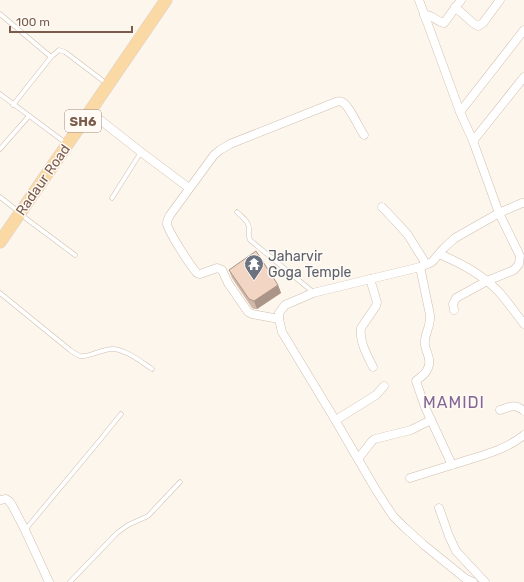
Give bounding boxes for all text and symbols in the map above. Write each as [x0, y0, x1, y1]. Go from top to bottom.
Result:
scale bar [10, 8, 132, 34]
text: 100 m [16, 15, 50, 29]
road number: SH6 [65, 110, 101, 132]
street label: Radaur Road [12, 141, 74, 219]
place label: Jaharvir Goga Temple [268, 248, 352, 281]
temple icon: Jaharvir Goga Temple [243, 253, 265, 281]
district label: MAMIDI [423, 393, 485, 412]

